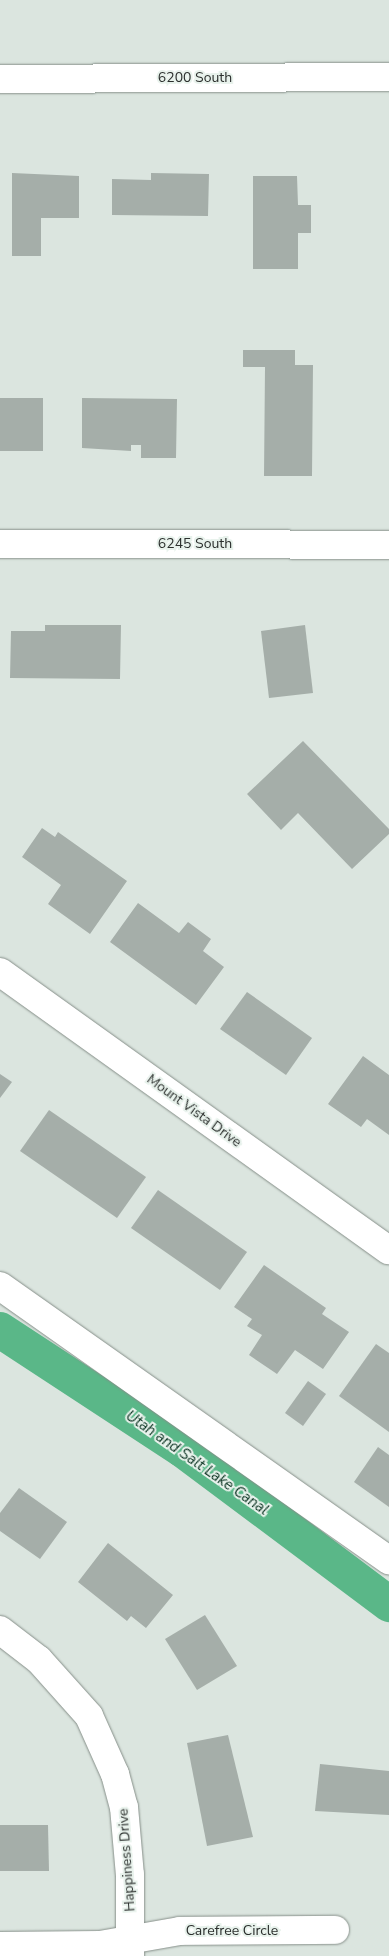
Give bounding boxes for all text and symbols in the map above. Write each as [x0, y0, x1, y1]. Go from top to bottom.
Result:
street label: 6200 South [158, 70, 232, 86]
street label: 6245 South [158, 536, 232, 552]
street label: Mount Vista Drive [143, 1071, 245, 1151]
water label: Utah and Salt Lake Canal [122, 1407, 272, 1519]
street label: Happiness Drive [115, 1808, 139, 1912]
street label: Carefree Circle [186, 1923, 278, 1939]

